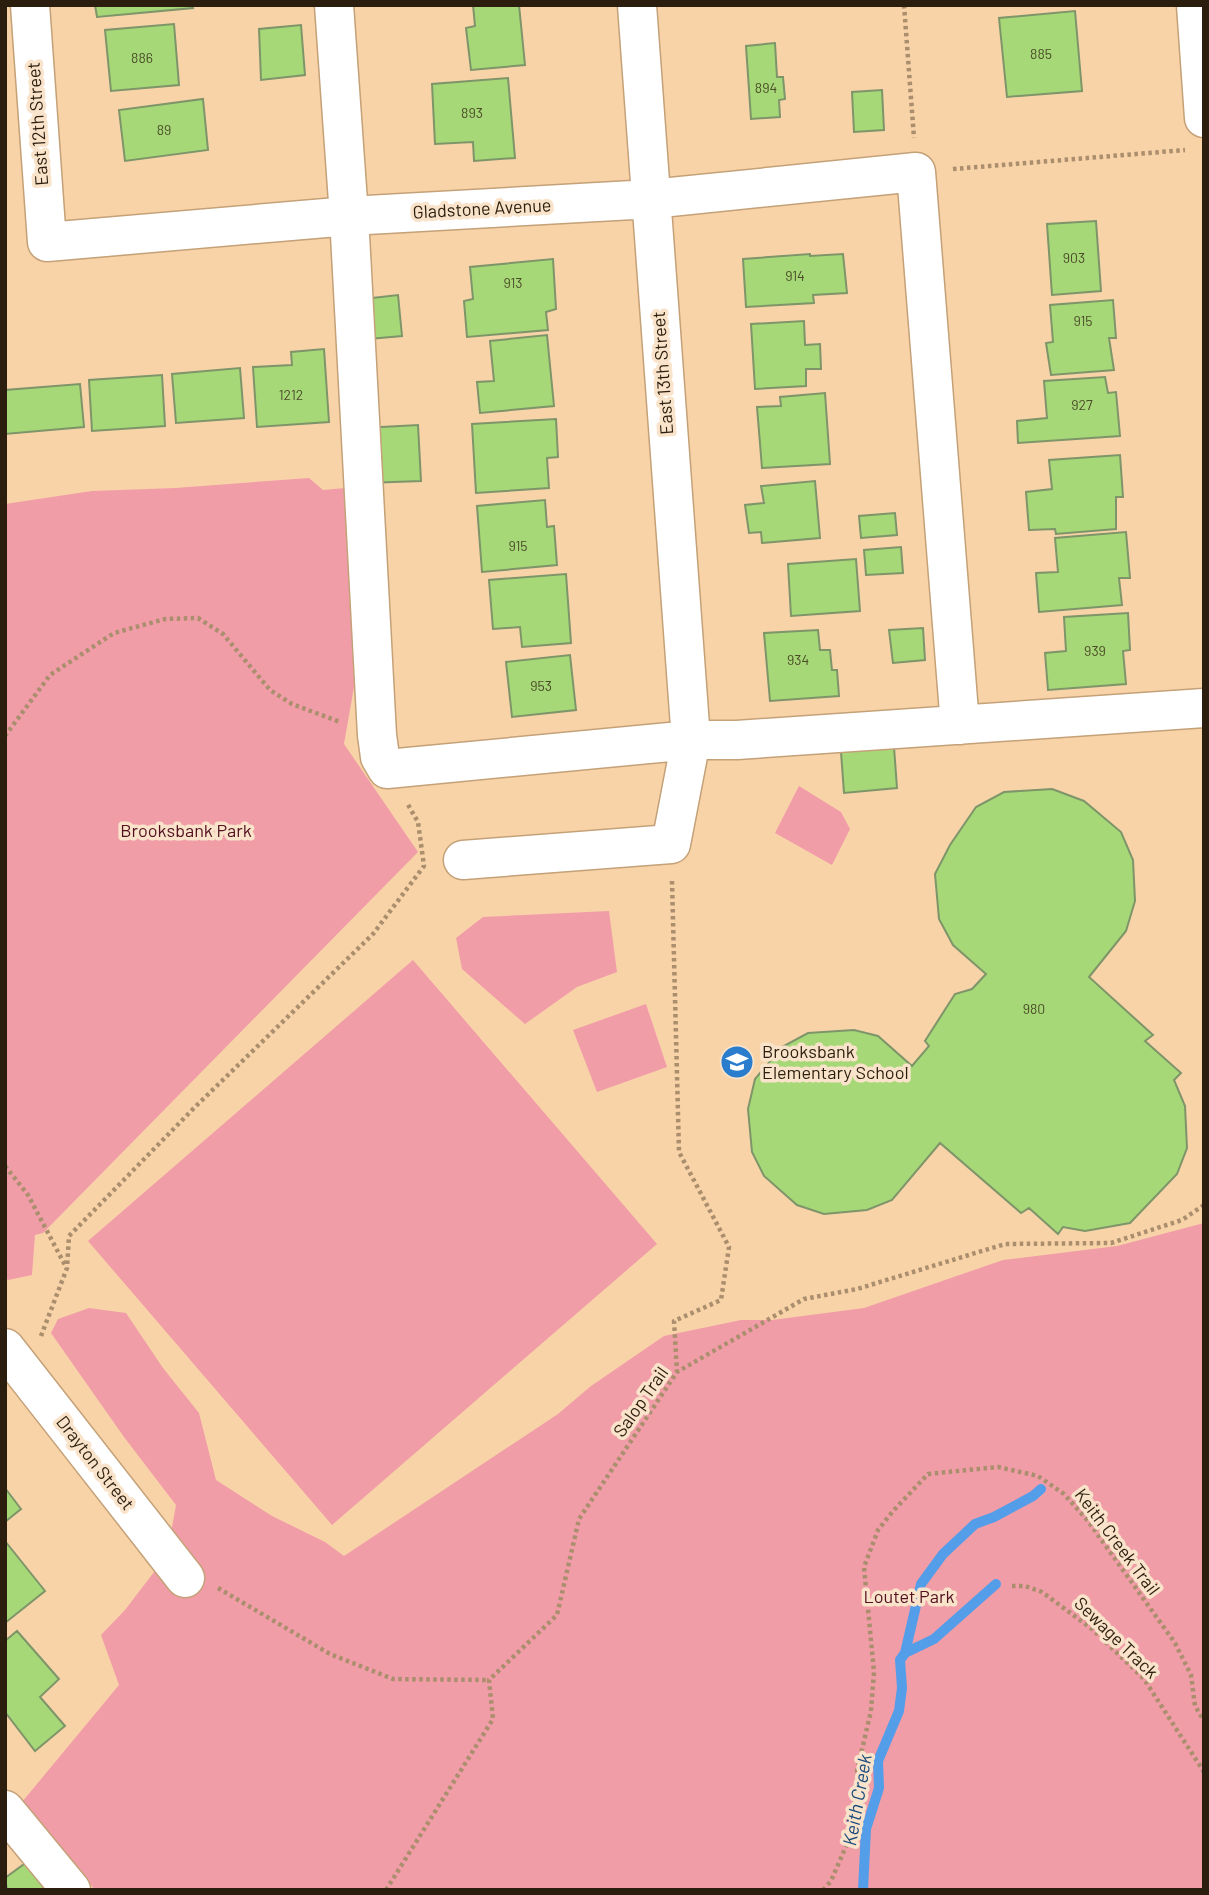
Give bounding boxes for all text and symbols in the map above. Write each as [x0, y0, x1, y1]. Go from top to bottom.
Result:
house number: 885 [1030, 45, 1052, 62]
house number: 886 [131, 49, 153, 66]
street label: East 12th Street [22, 62, 52, 187]
house number: 894 [755, 79, 777, 96]
house number: 893 [461, 104, 483, 121]
house number: 89 [157, 121, 171, 138]
street label: Gladstone Avenue [412, 193, 552, 223]
house number: 903 [1063, 249, 1085, 266]
house number: 914 [785, 267, 805, 284]
house number: 913 [503, 274, 523, 291]
street label: East 13th Street [647, 311, 677, 435]
house number: 915 [1073, 312, 1093, 329]
house number: 1212 [279, 386, 303, 403]
house number: 927 [1071, 396, 1093, 413]
house number: 915 [508, 537, 528, 554]
house number: 939 [1084, 642, 1106, 659]
house number: 934 [787, 651, 809, 668]
house number: 953 [530, 677, 552, 694]
park label: Brooksbank Park [120, 819, 252, 841]
house number: 980 [1023, 1000, 1045, 1017]
place label: Brooksbank Elementary School [762, 1040, 909, 1083]
school or university icon: Brooksbank Elementary School [718, 1043, 756, 1081]
street label: Salop Trail [608, 1362, 672, 1441]
street label: Drayton Street [52, 1411, 139, 1514]
street label: Keith Creek Trail [1071, 1484, 1165, 1599]
park label: Loutet Park [864, 1585, 954, 1607]
street label: Sewage Track [1070, 1592, 1163, 1683]
water label: Keith Creek [837, 1752, 876, 1847]

